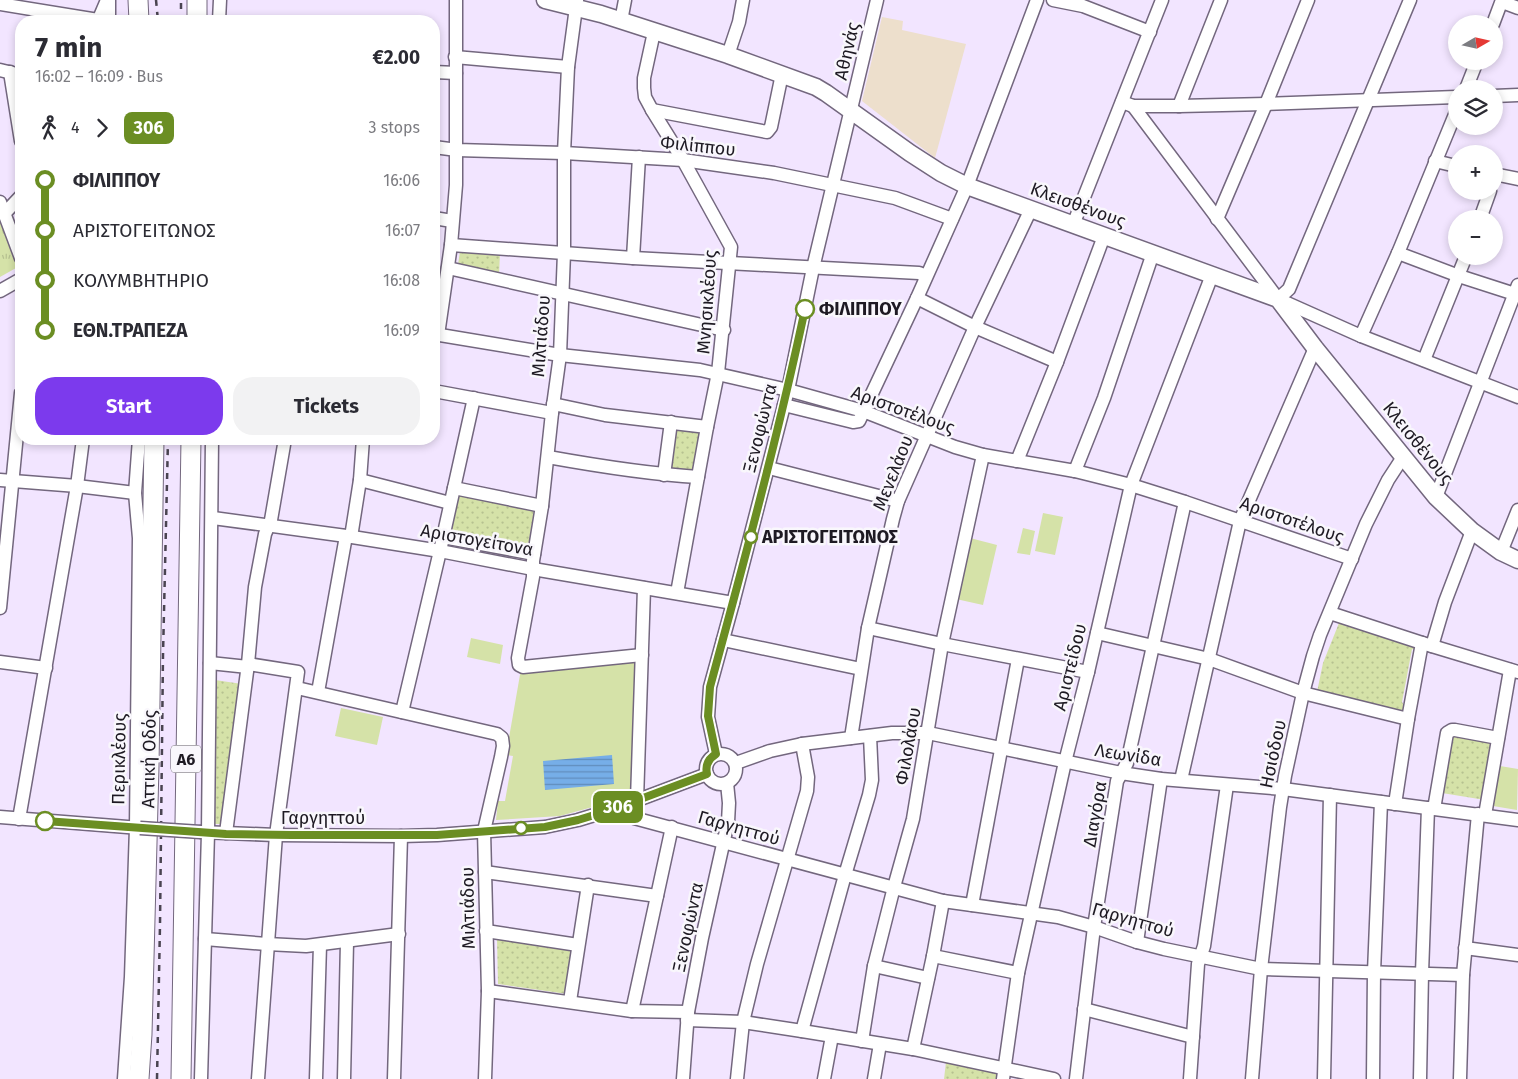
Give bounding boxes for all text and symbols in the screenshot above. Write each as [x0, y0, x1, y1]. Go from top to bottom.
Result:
north arrow [1448, 15, 1502, 70]
map controls [1448, 15, 1503, 265]
street label: Αθηνάς [830, 19, 864, 82]
text: 7 min [35, 31, 102, 64]
text: €2.00 [373, 46, 420, 69]
text: 16:02 – 16:09 · Bus [35, 67, 163, 86]
button: layers [1448, 80, 1503, 135]
icon: walk [35, 114, 63, 142]
icon: forward [88, 114, 116, 142]
text: 306 [134, 117, 164, 139]
text: 4 [71, 118, 80, 137]
text: 3 stops [368, 118, 420, 137]
street label: Φιλίππου [659, 131, 737, 161]
button: + [1448, 145, 1503, 200]
text: ΦΙΛΙΠΠΟΥ [73, 169, 160, 192]
text: 16:06 [383, 171, 420, 190]
street label: Κλεισθένους [1027, 178, 1129, 233]
button: − [1448, 210, 1503, 265]
text: ΑΡΙΣΤΟΓΕΙΤΩΝΟΣ [73, 219, 216, 242]
text: 16:07 [385, 221, 420, 240]
street label: Μνησικλέους [692, 249, 722, 355]
text: ΚΟΛΥΜΒΗΤΗΡΙΟ [73, 269, 209, 292]
text: 16:08 [383, 271, 420, 290]
street label: Μιλτιάδου [527, 294, 555, 378]
place label: ΦΙΛΙΠΠΟΥ [819, 298, 902, 320]
marker: ΦΙΛΙΠΠΟΥ [795, 299, 815, 319]
text: ΕΘΝ.ΤΡΑΠΕΖΑ [73, 319, 188, 342]
text: 16:09 [384, 321, 420, 340]
button: Start [35, 377, 223, 435]
button: Tickets [233, 377, 420, 435]
street label: Ξενοφώντα [738, 381, 782, 475]
street label: Αριστοτέλους [848, 381, 958, 439]
street label: Κλεισθένους [1378, 397, 1458, 489]
street label: Μενελάου [868, 432, 918, 514]
street label: Αριστοτέλους [1237, 492, 1347, 548]
street label: Αριστογείτονα [419, 519, 535, 561]
place label: ΑΡΙΣΤΟΓΕΙΤΩΝΟΣ [761, 526, 898, 548]
marker: ΑΡΙΣΤΟΓΕΙΤΩΝΟΣ [744, 530, 758, 544]
street label: Αριστείδου [1049, 621, 1091, 713]
street label: Φιλολάου [890, 705, 926, 787]
street label: Αττική Οδός [137, 709, 161, 808]
street label: Περικλέους [107, 712, 131, 805]
street label: Ησιόδου [1255, 718, 1291, 790]
street label: Λεωνίδα [1093, 739, 1163, 771]
road number: Α6 [171, 746, 201, 772]
street label: Διαγόρα [1078, 779, 1112, 849]
line badge: 306 [589, 791, 647, 823]
text: 306 [603, 796, 633, 818]
street label: Γαργηττού [695, 806, 783, 850]
street label: Γαργηττού [281, 807, 365, 829]
unlabelled marker [35, 811, 55, 831]
unlabelled marker [514, 821, 528, 835]
street label: Μιλτιάδου [456, 867, 480, 949]
street label: Ξενοφώντα [668, 880, 708, 974]
street label: Γαργηττού [1089, 898, 1177, 942]

